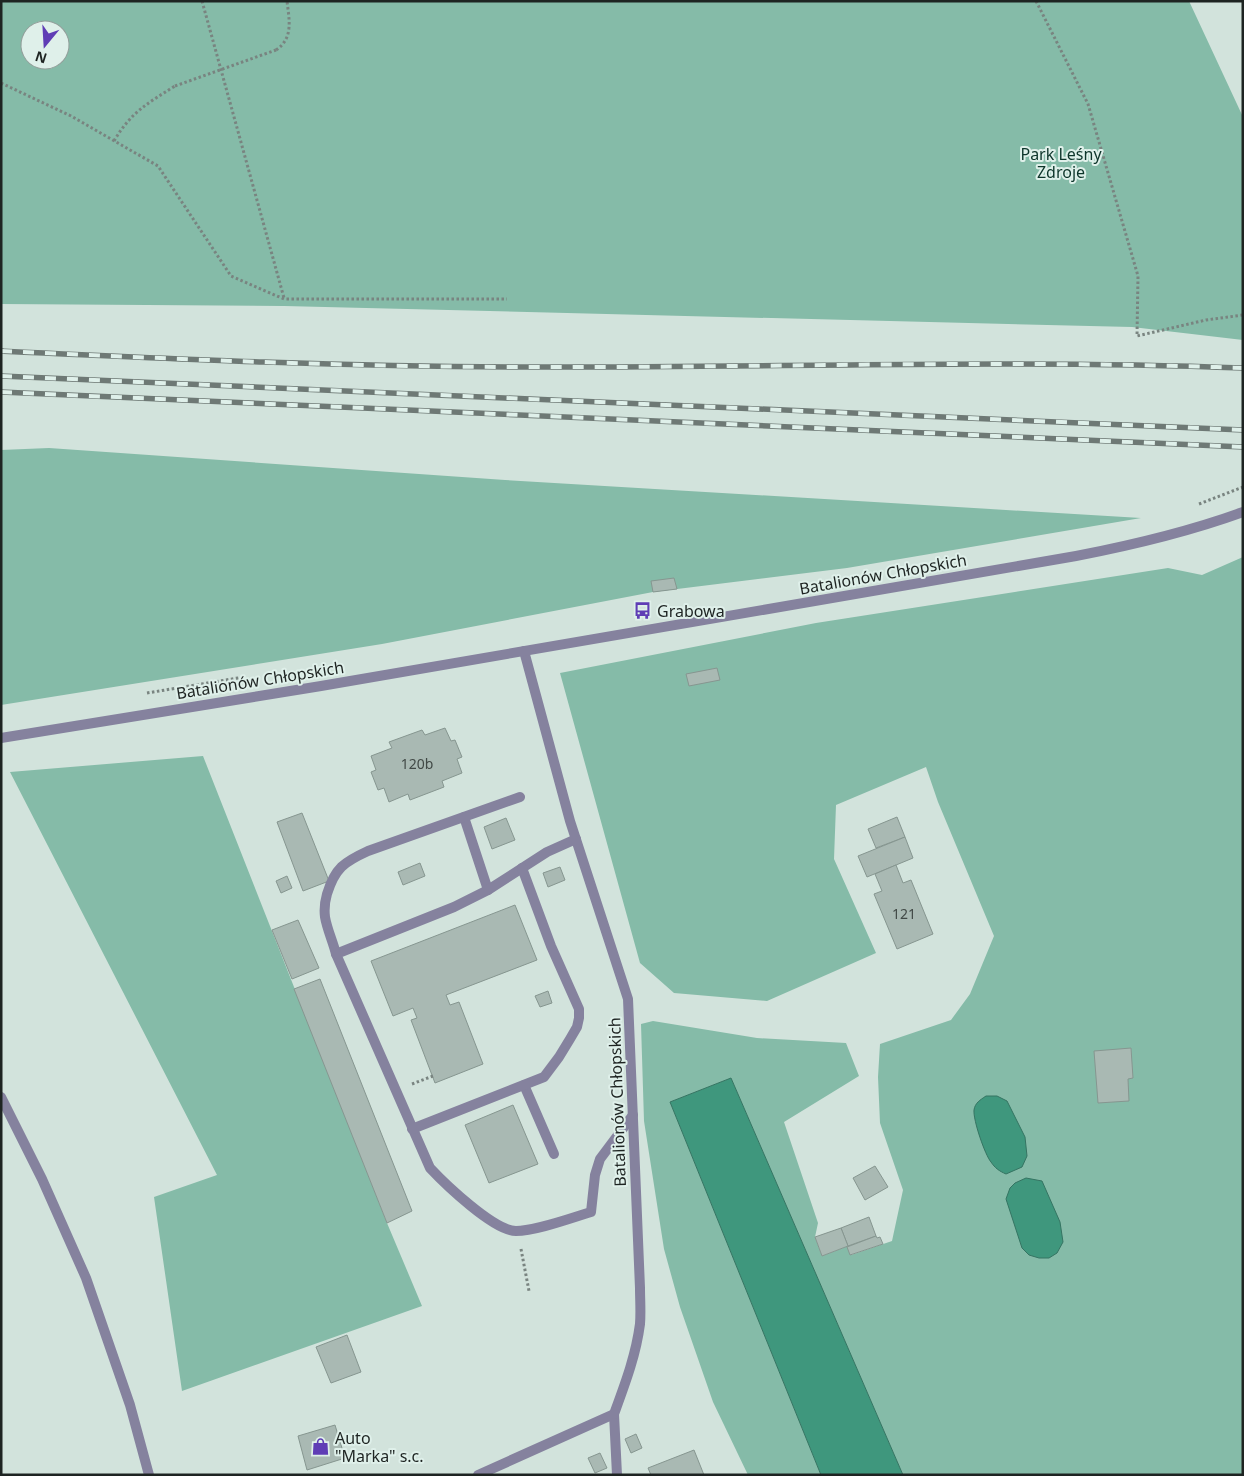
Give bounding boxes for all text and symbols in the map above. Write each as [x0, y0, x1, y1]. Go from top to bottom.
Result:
north arrow [20, 20, 70, 70]
text: N [32, 47, 49, 69]
park label: Park Leśny Zdroje [1020, 143, 1102, 183]
street label: Batalionów Chłopskich [798, 548, 968, 600]
place label: Grabowa [657, 600, 725, 622]
bus stop icon: Grabowa [633, 601, 653, 621]
street label: Batalionów Chłopskich [175, 656, 345, 704]
house number: 120b [401, 754, 433, 773]
house number: 121 [892, 904, 916, 923]
street label: Batalionów Chłopskich [603, 1017, 631, 1187]
place label: Auto "Marka" s.c. [335, 1427, 424, 1467]
shop icon: Auto "Marka" s.c. [311, 1437, 331, 1457]

